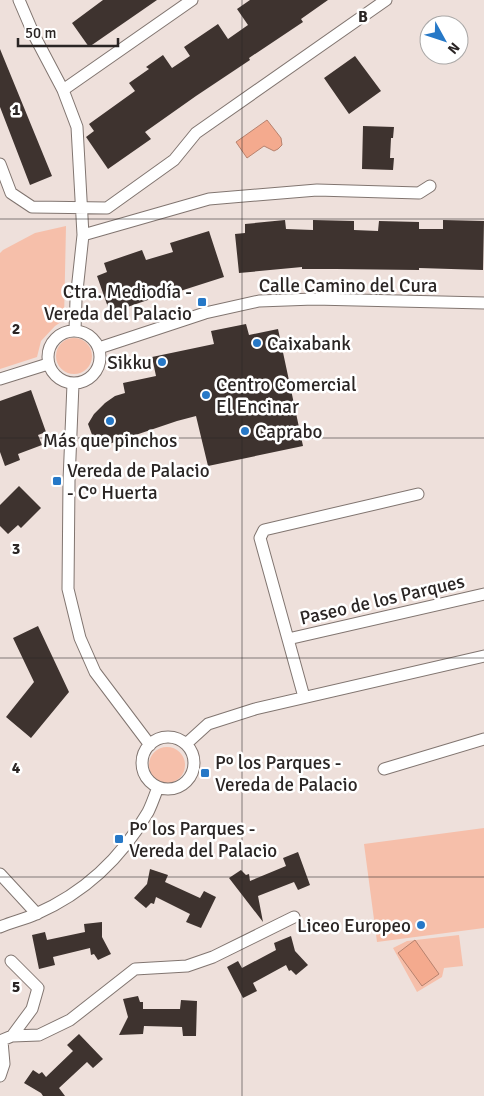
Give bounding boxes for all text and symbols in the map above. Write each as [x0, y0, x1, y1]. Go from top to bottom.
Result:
text: B [358, 7, 368, 27]
scale bar [18, 15, 118, 47]
north arrow [419, 15, 469, 65]
text: 50 m [25, 24, 56, 42]
text: N [444, 39, 463, 57]
text: 1 [12, 100, 21, 120]
street label: Calle Camino del Cura [259, 274, 437, 298]
place label: Ctra. Mediodía - Vereda del Palacio [44, 280, 192, 326]
marker: Ctra. Mediodía - Vereda del Palacio [196, 296, 208, 308]
text: 2 [12, 319, 20, 339]
place label: Caixabank [267, 332, 351, 356]
marker: Caixabank [251, 337, 263, 349]
place label: Sikku [107, 351, 152, 375]
marker: Sikku [156, 356, 168, 368]
place label: Centro Comercial El Encinar [216, 373, 357, 419]
marker: Centro Comercial El Encinar [200, 389, 212, 401]
marker: Más que pinchos [104, 415, 116, 427]
place label: Caprabo [255, 420, 323, 444]
marker: Caprabo [239, 425, 251, 437]
place label: Más que pinchos [43, 429, 177, 453]
place label: Vereda de Palacio - Cº Huerta [67, 459, 210, 505]
marker: Vereda de Palacio - Cº Huerta [51, 475, 63, 487]
text: 3 [12, 539, 20, 559]
street label: Paseo de los Parques [297, 569, 467, 631]
place label: Pº los Parques - Vereda de Palacio [215, 751, 358, 797]
text: 4 [12, 758, 21, 778]
marker: Pº los Parques - Vereda de Palacio [199, 767, 211, 779]
place label: Pº los Parques - Vereda del Palacio [129, 817, 277, 863]
marker: Pº los Parques - Vereda del Palacio [113, 833, 125, 845]
place label: Liceo Europeo [297, 914, 411, 938]
marker: Liceo Europeo [415, 919, 427, 931]
text: 5 [12, 977, 20, 997]

